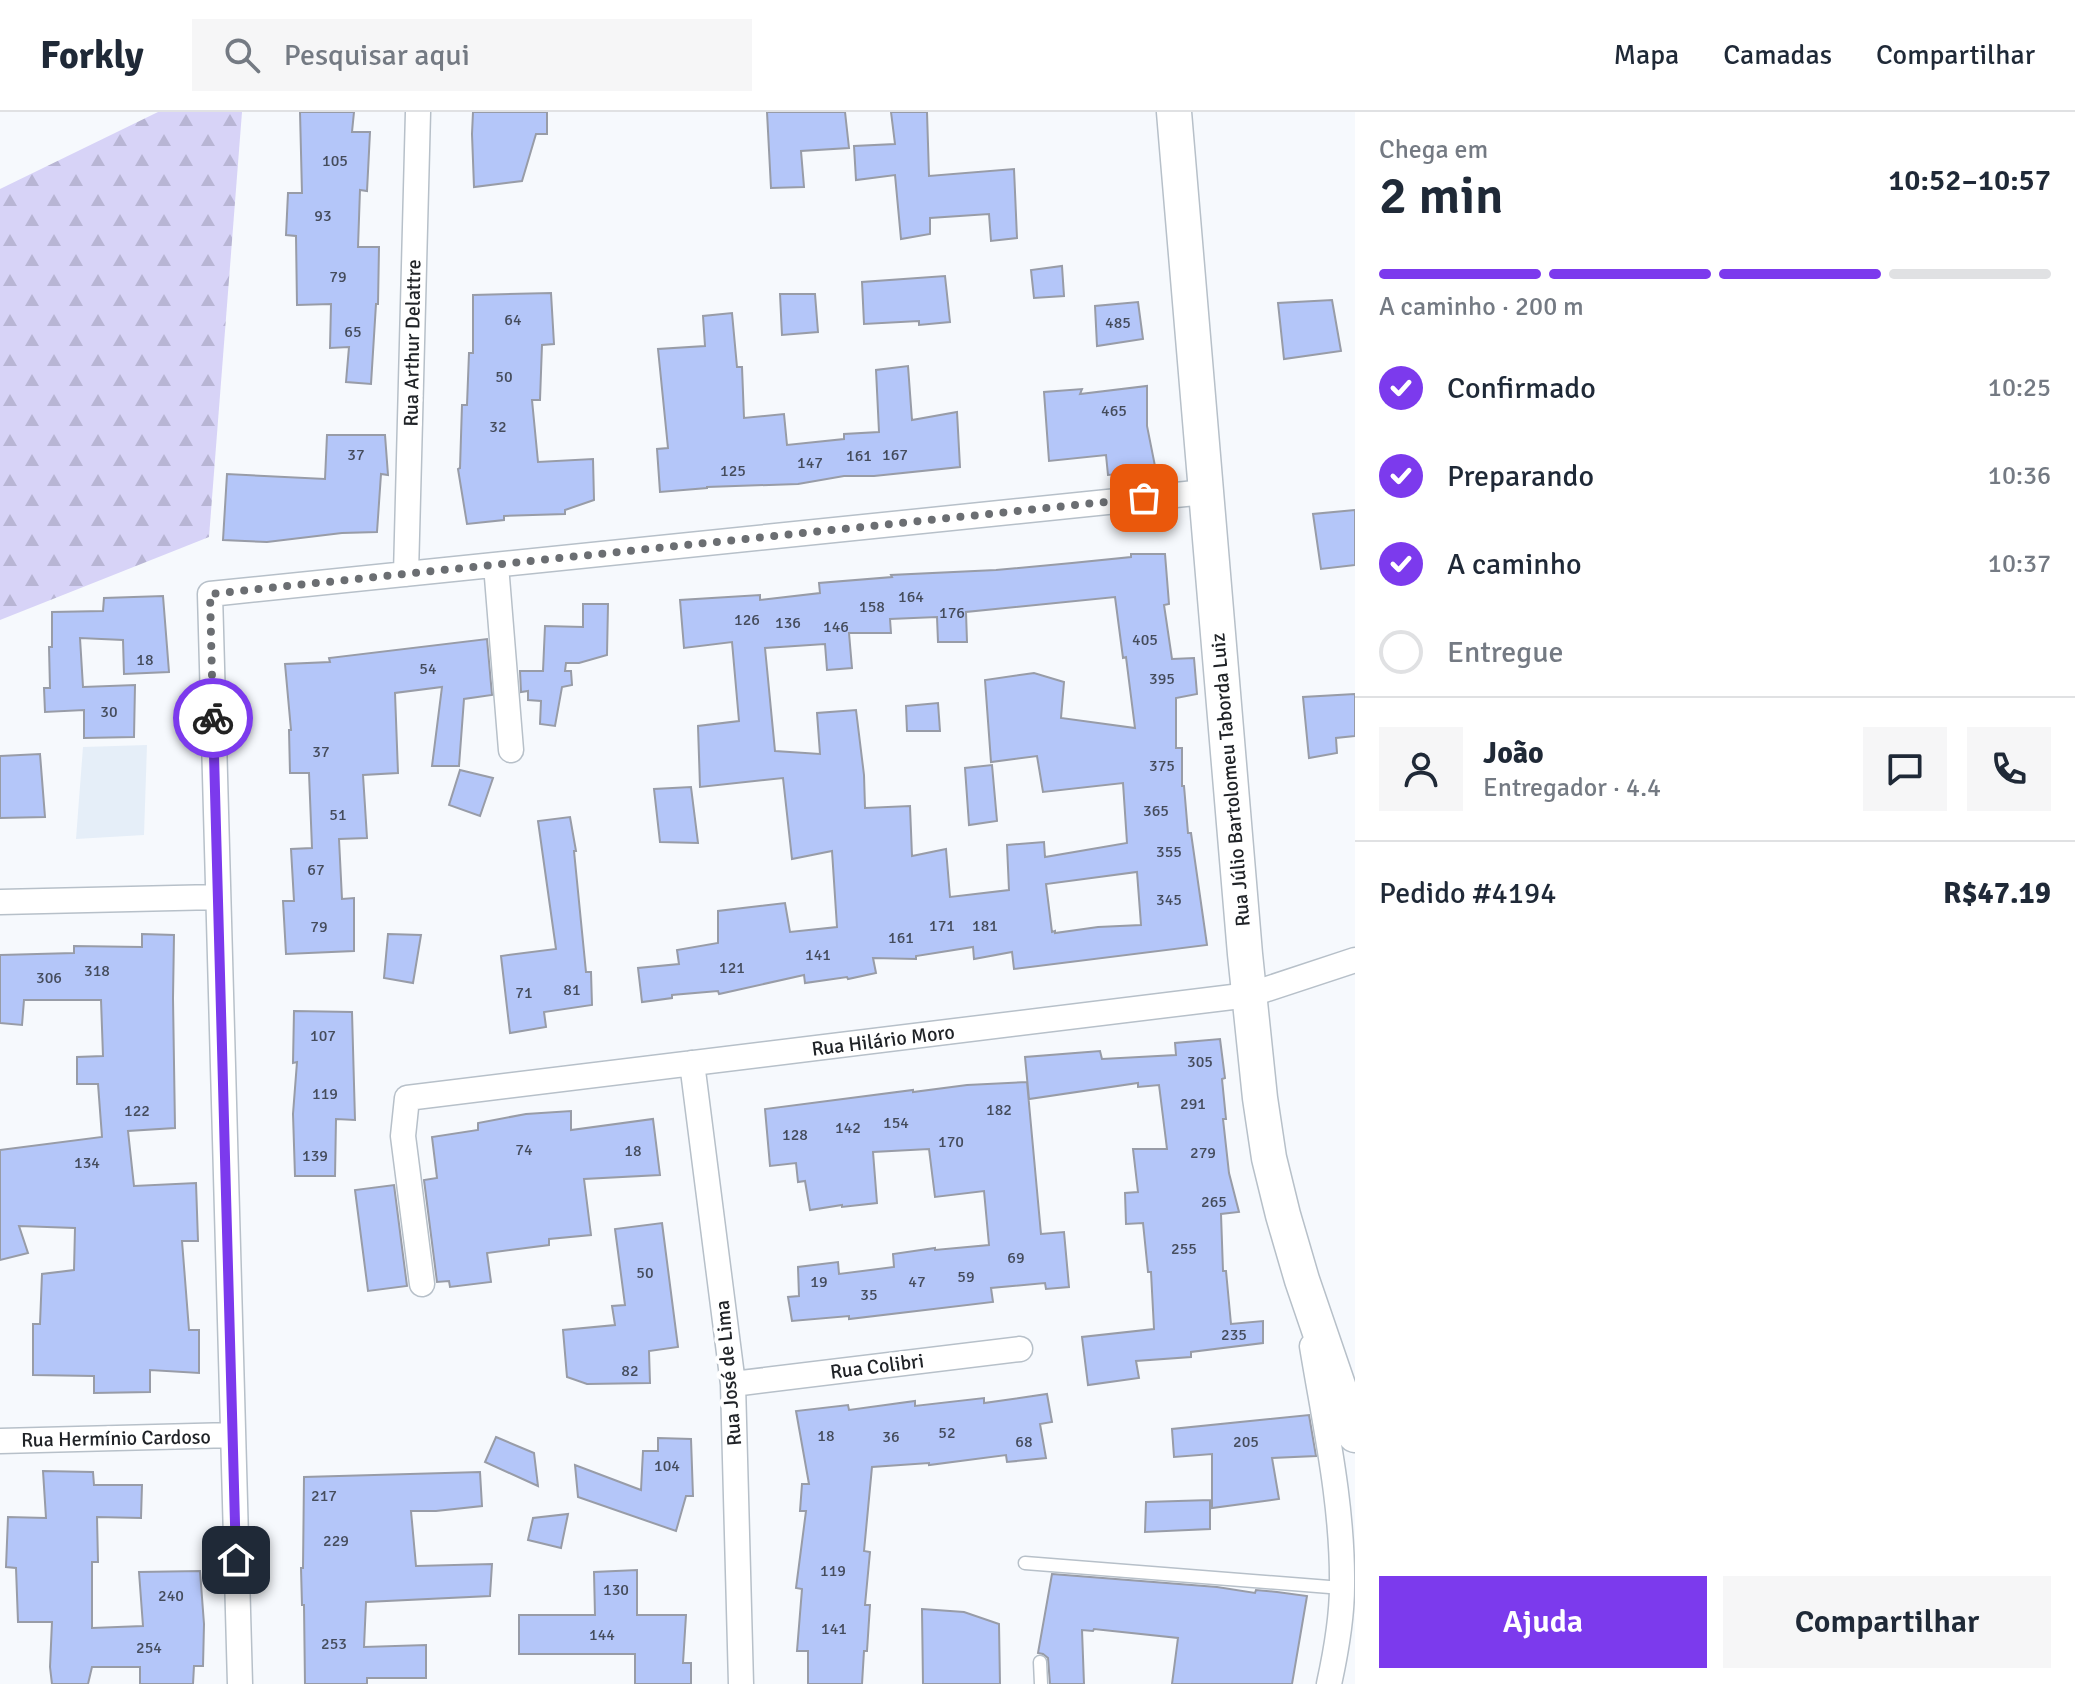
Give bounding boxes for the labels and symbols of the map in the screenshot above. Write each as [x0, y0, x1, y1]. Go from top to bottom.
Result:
house number: 105 [322, 151, 348, 171]
house number: 93 [314, 206, 332, 226]
street label: Rua Arthur Delattre [399, 259, 426, 427]
house number: 79 [329, 267, 347, 287]
house number: 64 [504, 310, 522, 330]
house number: 485 [1105, 313, 1131, 333]
house number: 65 [344, 322, 362, 342]
house number: 50 [495, 367, 513, 387]
house number: 465 [1101, 401, 1127, 421]
house number: 32 [489, 417, 507, 437]
house number: 37 [347, 445, 365, 465]
house number: 167 [882, 445, 908, 465]
house number: 161 [846, 446, 872, 466]
house number: 147 [797, 453, 823, 473]
house number: 125 [720, 461, 746, 481]
pin [1110, 464, 1178, 532]
house number: 164 [898, 587, 924, 607]
house number: 158 [859, 597, 885, 617]
house number: 176 [939, 603, 965, 623]
house number: 126 [734, 610, 760, 630]
house number: 136 [775, 613, 801, 633]
house number: 146 [823, 617, 849, 637]
house number: 405 [1132, 630, 1158, 650]
street label: Rua Júlio Bartolomeu Taborda Luiz [1205, 632, 1256, 928]
house number: 18 [136, 650, 154, 670]
house number: 54 [419, 659, 437, 679]
house number: 395 [1149, 669, 1175, 689]
courier [173, 678, 253, 758]
house number: 30 [100, 702, 118, 722]
house number: 37 [312, 742, 330, 762]
house number: 375 [1149, 756, 1175, 776]
house number: 365 [1143, 801, 1169, 821]
house number: 51 [329, 805, 347, 825]
house number: 355 [1156, 842, 1182, 862]
house number: 67 [307, 860, 325, 880]
house number: 345 [1156, 890, 1182, 910]
house number: 171 [929, 916, 955, 936]
house number: 181 [972, 916, 998, 936]
house number: 79 [310, 917, 328, 937]
house number: 161 [888, 928, 914, 948]
house number: 141 [805, 945, 831, 965]
house number: 121 [719, 958, 745, 978]
house number: 318 [84, 961, 110, 981]
house number: 306 [36, 968, 62, 988]
house number: 81 [563, 980, 581, 1000]
house number: 71 [515, 983, 533, 1003]
street label: Rua Hilário Moro [810, 1019, 956, 1062]
house number: 107 [310, 1026, 336, 1046]
house number: 305 [1187, 1052, 1213, 1072]
house number: 119 [312, 1084, 338, 1104]
house number: 291 [1180, 1094, 1206, 1114]
house number: 182 [986, 1100, 1012, 1120]
house number: 122 [124, 1101, 150, 1121]
house number: 154 [883, 1113, 909, 1133]
house number: 142 [835, 1118, 861, 1138]
house number: 128 [782, 1125, 808, 1145]
house number: 170 [938, 1132, 964, 1152]
house number: 74 [515, 1140, 533, 1160]
house number: 18 [624, 1141, 642, 1161]
house number: 279 [1190, 1143, 1216, 1163]
house number: 139 [302, 1146, 328, 1166]
house number: 134 [74, 1153, 100, 1173]
house number: 265 [1201, 1192, 1227, 1212]
house number: 255 [1171, 1239, 1197, 1259]
house number: 69 [1007, 1248, 1025, 1268]
house number: 50 [636, 1263, 654, 1283]
house number: 59 [957, 1267, 975, 1287]
house number: 19 [810, 1272, 828, 1292]
house number: 47 [908, 1272, 926, 1292]
house number: 35 [860, 1285, 878, 1305]
street label: Rua José de Lima [710, 1299, 747, 1447]
house number: 235 [1221, 1325, 1247, 1345]
street label: Rua Colibri [829, 1348, 925, 1385]
house number: 82 [621, 1361, 639, 1381]
house number: 52 [938, 1423, 956, 1443]
street label: Rua Hermínio Cardoso [21, 1424, 211, 1453]
house number: 18 [817, 1426, 835, 1446]
house number: 36 [882, 1427, 900, 1447]
house number: 68 [1015, 1432, 1033, 1452]
house number: 205 [1233, 1432, 1259, 1452]
house number: 104 [654, 1456, 680, 1476]
house number: 217 [311, 1486, 337, 1506]
pin [202, 1526, 270, 1594]
house number: 229 [323, 1531, 349, 1551]
house number: 119 [820, 1561, 846, 1581]
house number: 130 [603, 1580, 629, 1600]
house number: 240 [158, 1586, 184, 1606]
house number: 141 [821, 1619, 847, 1639]
house number: 144 [589, 1625, 615, 1645]
house number: 253 [321, 1634, 347, 1654]
house number: 254 [136, 1638, 162, 1658]

